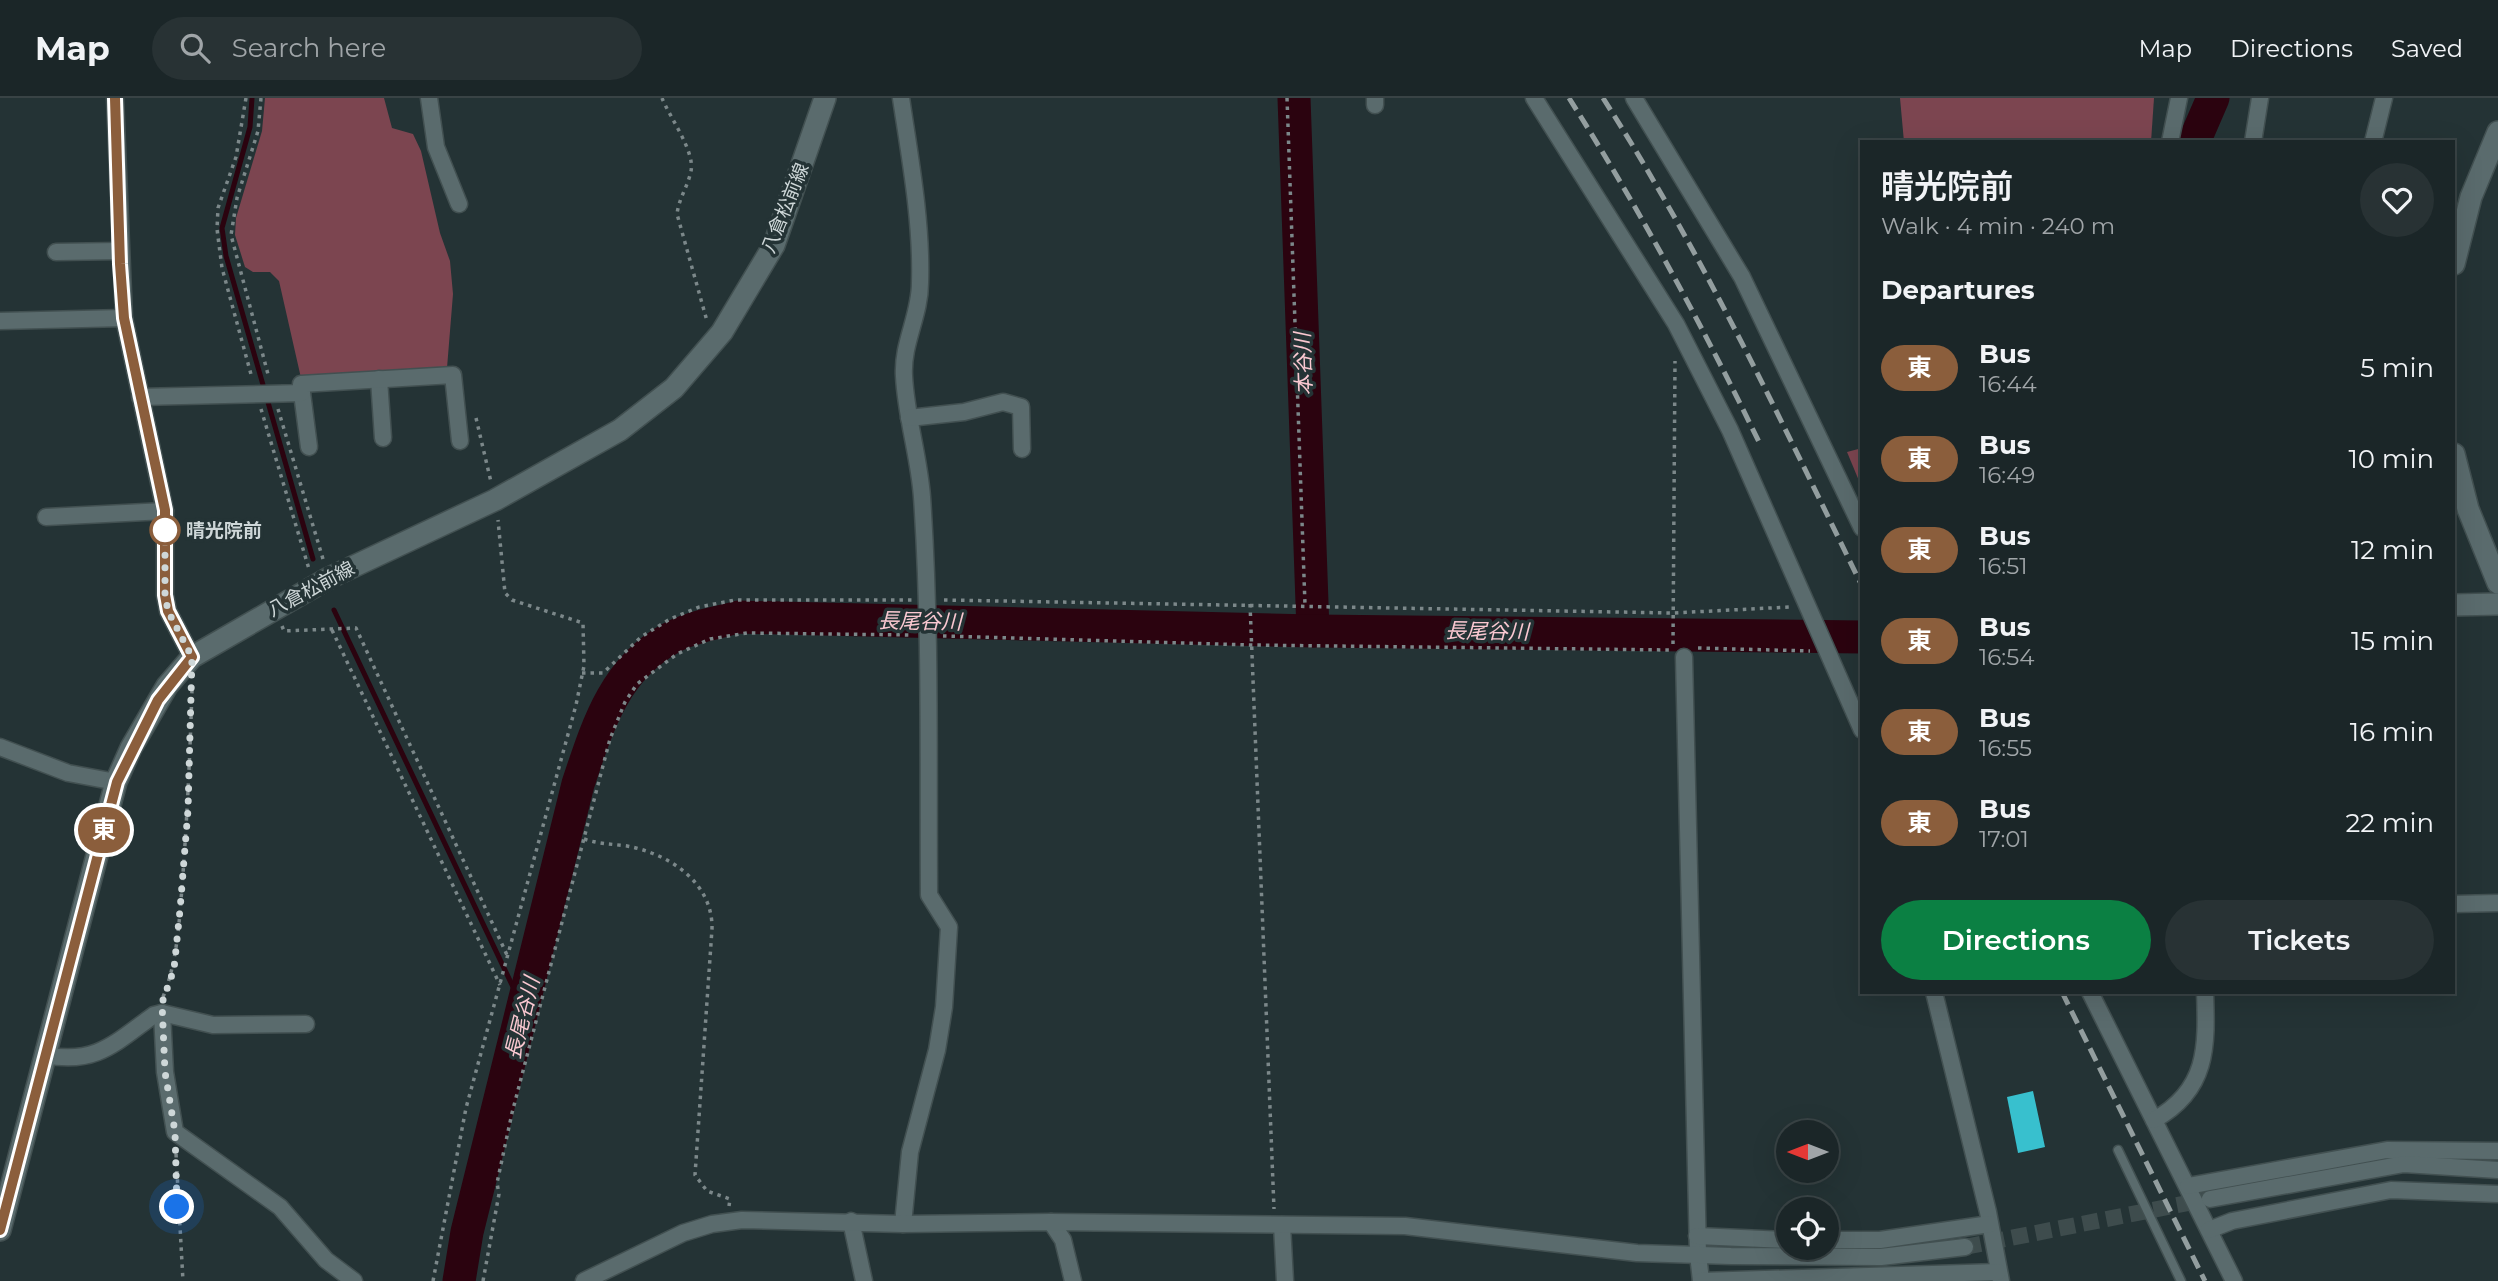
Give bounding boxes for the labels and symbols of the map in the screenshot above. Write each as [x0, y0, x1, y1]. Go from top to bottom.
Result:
street label: 八倉松前線 [757, 160, 813, 256]
water label: 本谷川 [1289, 330, 1317, 396]
marker: 晴光院前 [150, 515, 180, 545]
place label: 晴光院前 [186, 519, 262, 542]
street label: 八倉松前線 [264, 557, 358, 621]
water label: 長尾谷川 [878, 608, 964, 634]
water label: 長尾谷川 [1445, 618, 1531, 644]
line badge: 東 [81, 807, 127, 853]
water label: 長尾谷川 [500, 972, 545, 1062]
north arrow [1776, 1120, 1839, 1183]
your location [159, 1189, 194, 1224]

